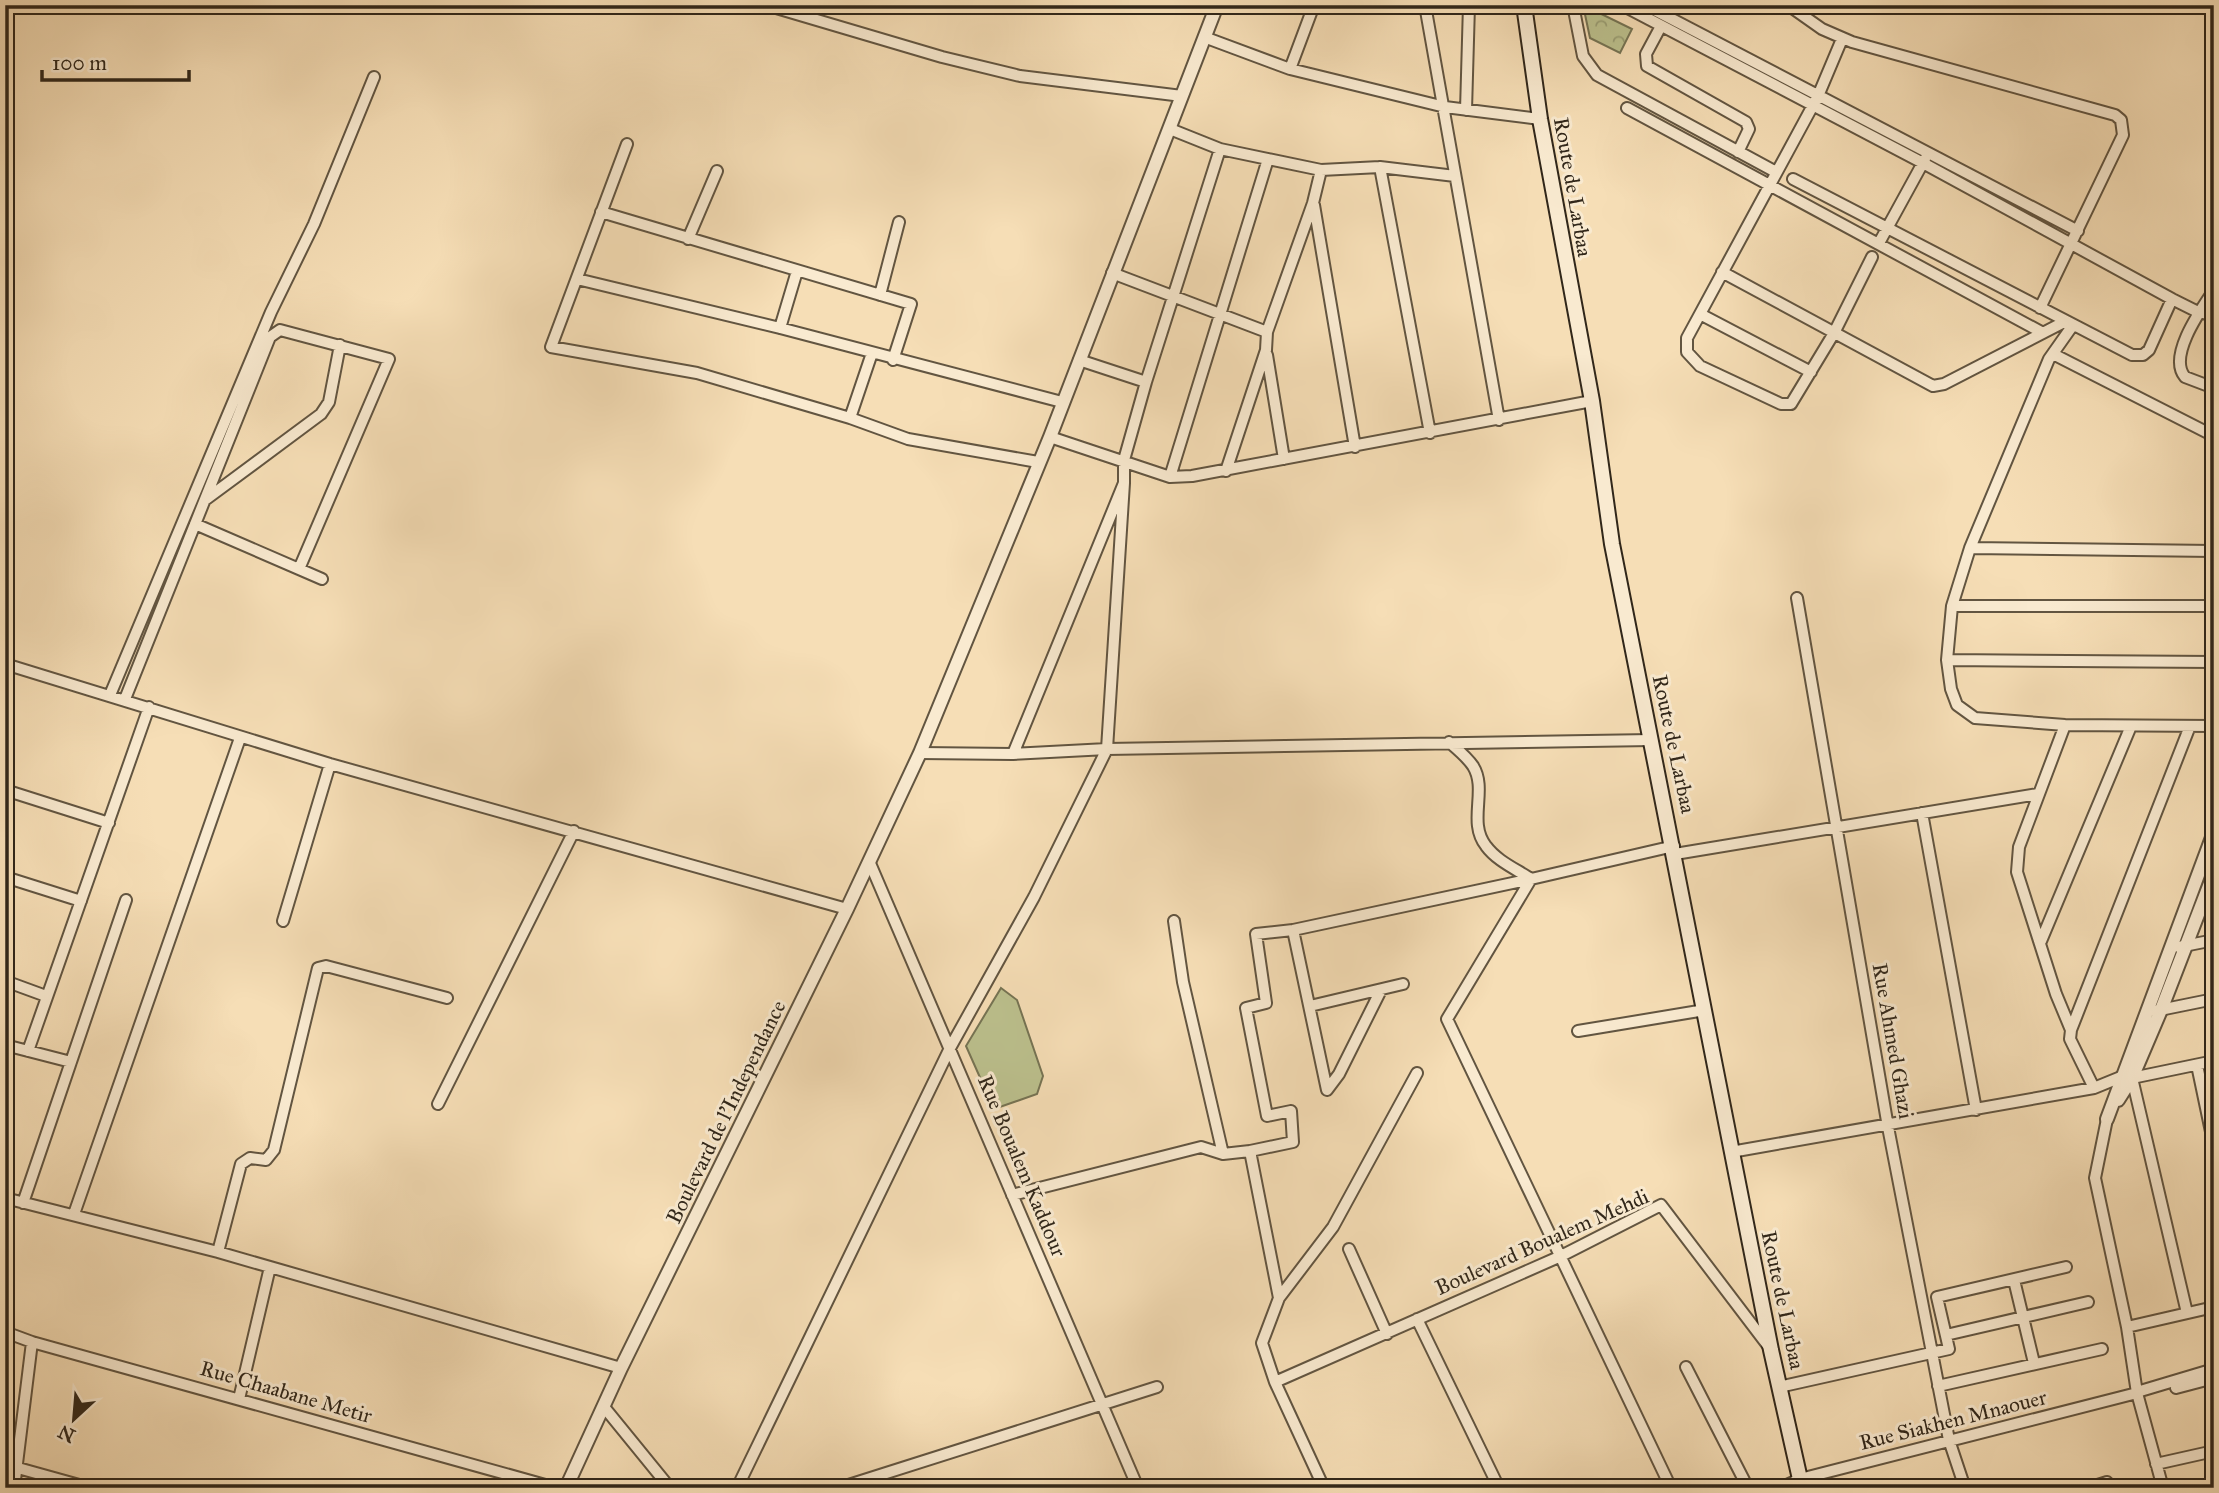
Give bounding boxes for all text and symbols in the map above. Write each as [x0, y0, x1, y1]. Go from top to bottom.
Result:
scale bar [42, 38, 189, 82]
text: 100 m [52, 50, 107, 76]
street label: Route de Larbaa [1548, 115, 1598, 259]
street label: Route de Larbaa [1647, 672, 1701, 816]
street label: Rue Ahmed Ghazi [1867, 961, 1920, 1121]
street label: Boulevard de l'Independance [661, 996, 792, 1228]
street label: Rue Boualem Kaddour [972, 1071, 1072, 1261]
street label: Boulevard Boualem Mehdi [1431, 1183, 1653, 1301]
street label: Route de Larbaa [1756, 1228, 1810, 1372]
street label: Rue Chaabane Metir [197, 1355, 375, 1429]
north arrow [38, 1384, 108, 1454]
street label: Rue Siakhen Mnaouer [1857, 1384, 2049, 1456]
text: N [54, 1420, 79, 1448]

